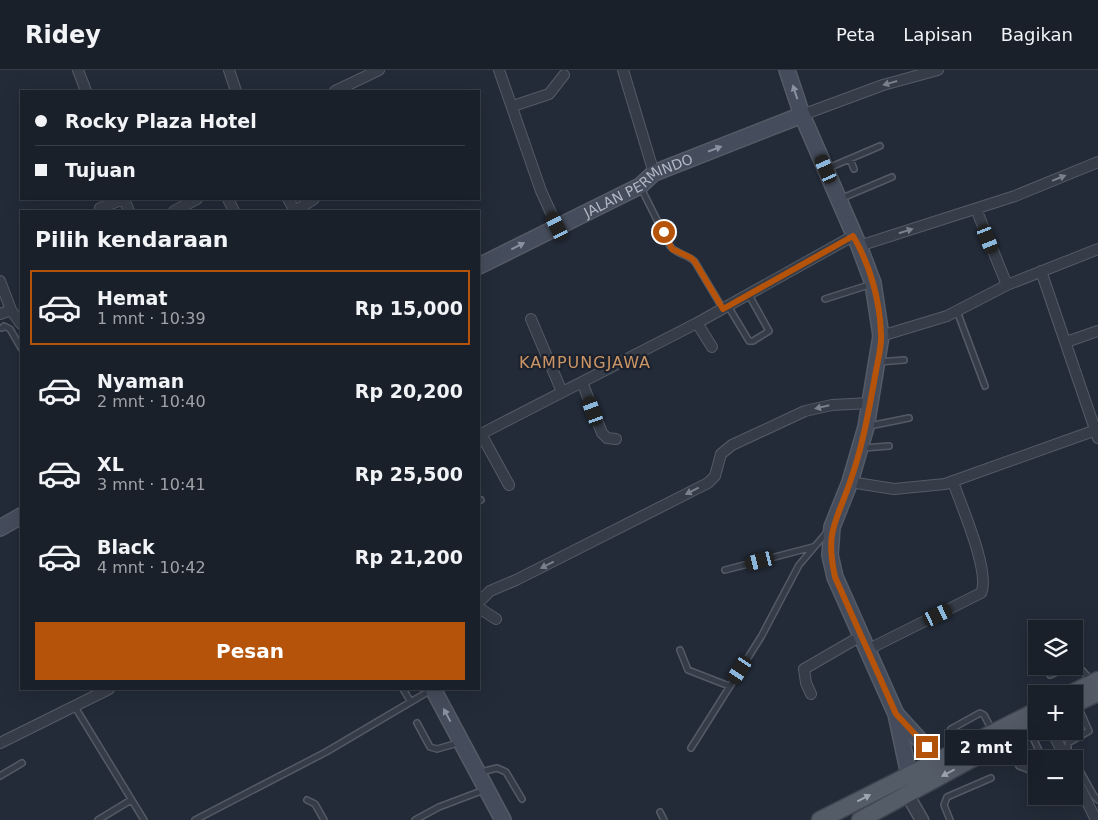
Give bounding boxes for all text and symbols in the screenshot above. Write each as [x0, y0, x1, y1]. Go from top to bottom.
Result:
text: Ridey [25, 21, 101, 49]
text: Peta [836, 24, 875, 45]
text: Lapisan [903, 24, 973, 45]
text: Bagikan [1001, 24, 1073, 45]
one-way arrow [883, 79, 898, 87]
one-way arrow [790, 85, 798, 100]
text: Rocky Plaza Hotel [65, 110, 257, 132]
one-way arrow [708, 145, 723, 153]
street label: JALAN PERMINDO [580, 151, 695, 221]
car [813, 152, 838, 186]
text: Tujuan [65, 159, 136, 181]
one-way arrow [1052, 174, 1067, 182]
car [543, 209, 570, 243]
route start [653, 221, 675, 243]
car [975, 222, 1000, 256]
text: Pilih kendaraan [35, 227, 229, 252]
one-way arrow [898, 227, 913, 234]
one-way arrow [511, 242, 525, 250]
icon: car [37, 285, 82, 330]
text: Hemat [97, 287, 168, 309]
text: Rp 15,000 [355, 297, 463, 319]
text: 1 mnt · 10:39 [97, 309, 206, 328]
district label: KAMPUNGJAWA [519, 353, 651, 372]
icon: car [37, 368, 82, 413]
text: Nyaman [97, 370, 184, 392]
text: Rp 20,200 [355, 380, 463, 402]
text: 2 mnt · 10:40 [97, 392, 206, 411]
car [580, 394, 605, 428]
one-way arrow [814, 403, 829, 411]
icon: car [37, 451, 82, 496]
text: XL [97, 453, 124, 475]
text: Rp 25,500 [355, 463, 463, 485]
text: 3 mnt · 10:41 [97, 475, 206, 494]
one-way arrow [685, 487, 699, 495]
icon: car [37, 534, 82, 579]
text: Black [97, 536, 155, 558]
text: Rp 21,200 [355, 546, 463, 568]
car [743, 550, 776, 572]
text: 4 mnt · 10:42 [97, 558, 206, 577]
one-way arrow [540, 561, 554, 569]
car [921, 602, 954, 628]
map controls [1028, 620, 1083, 805]
button: layers [1028, 620, 1083, 675]
button: Pesan [35, 622, 465, 680]
car [725, 653, 754, 687]
button: + [1028, 685, 1083, 740]
one-way arrow [443, 708, 451, 723]
callout: 2 mnt [944, 730, 1027, 764]
route end [916, 736, 938, 758]
text: 2 mnt [960, 738, 1012, 757]
button: − [1028, 750, 1083, 805]
one-way arrow [940, 769, 955, 777]
one-way arrow [857, 794, 871, 802]

